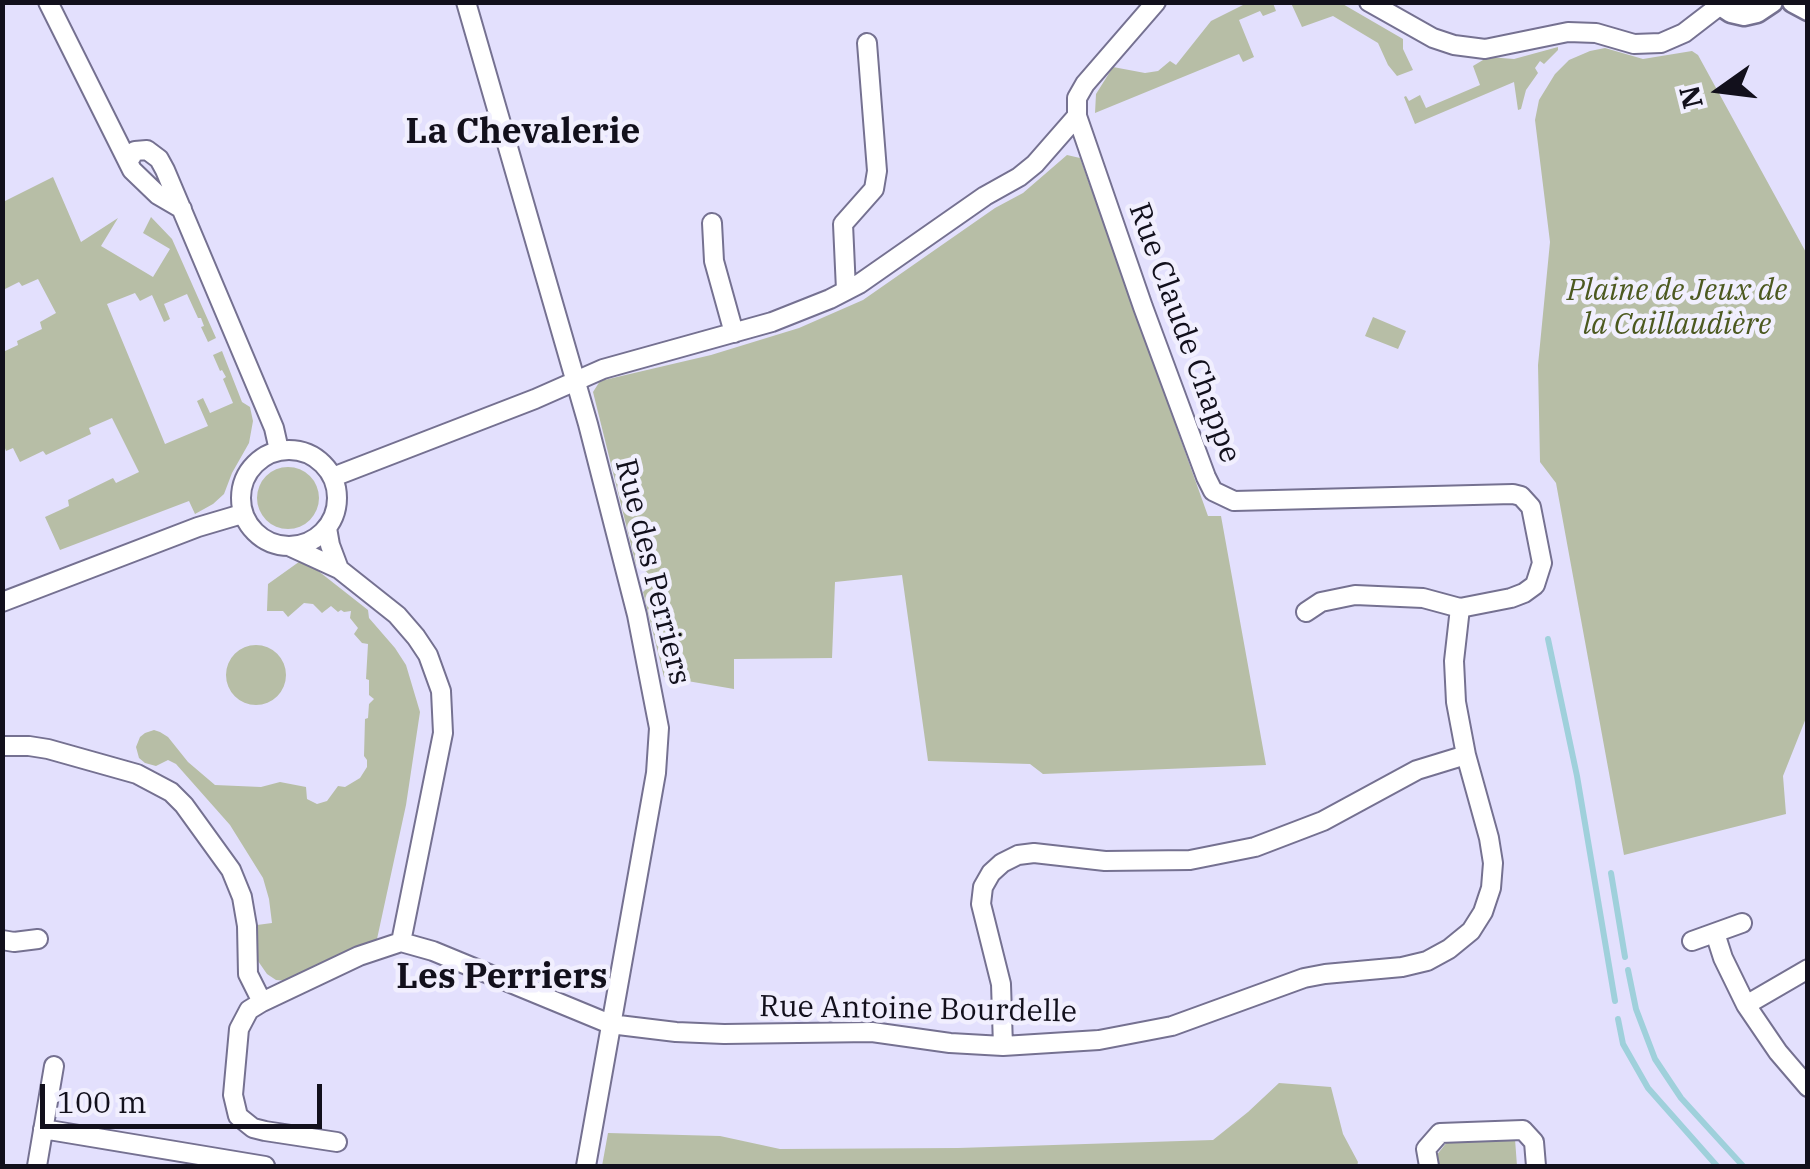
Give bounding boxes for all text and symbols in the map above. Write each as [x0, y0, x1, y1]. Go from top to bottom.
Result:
north arrow [1670, 40, 1770, 140]
text: N [1670, 82, 1711, 113]
district label: La Chevalerie [406, 112, 640, 154]
street label: Rue Claude Chappe [1120, 198, 1248, 468]
park label: Plaine de Jeux de la Caillaudière [1567, 273, 1787, 344]
street label: Rue des Perriers [606, 455, 698, 689]
district label: Les Perriers [396, 957, 608, 999]
street label: Rue Antoine Bourdelle [759, 989, 1077, 1031]
scale bar [45, 1064, 328, 1126]
text: 100 m [57, 1082, 147, 1121]

